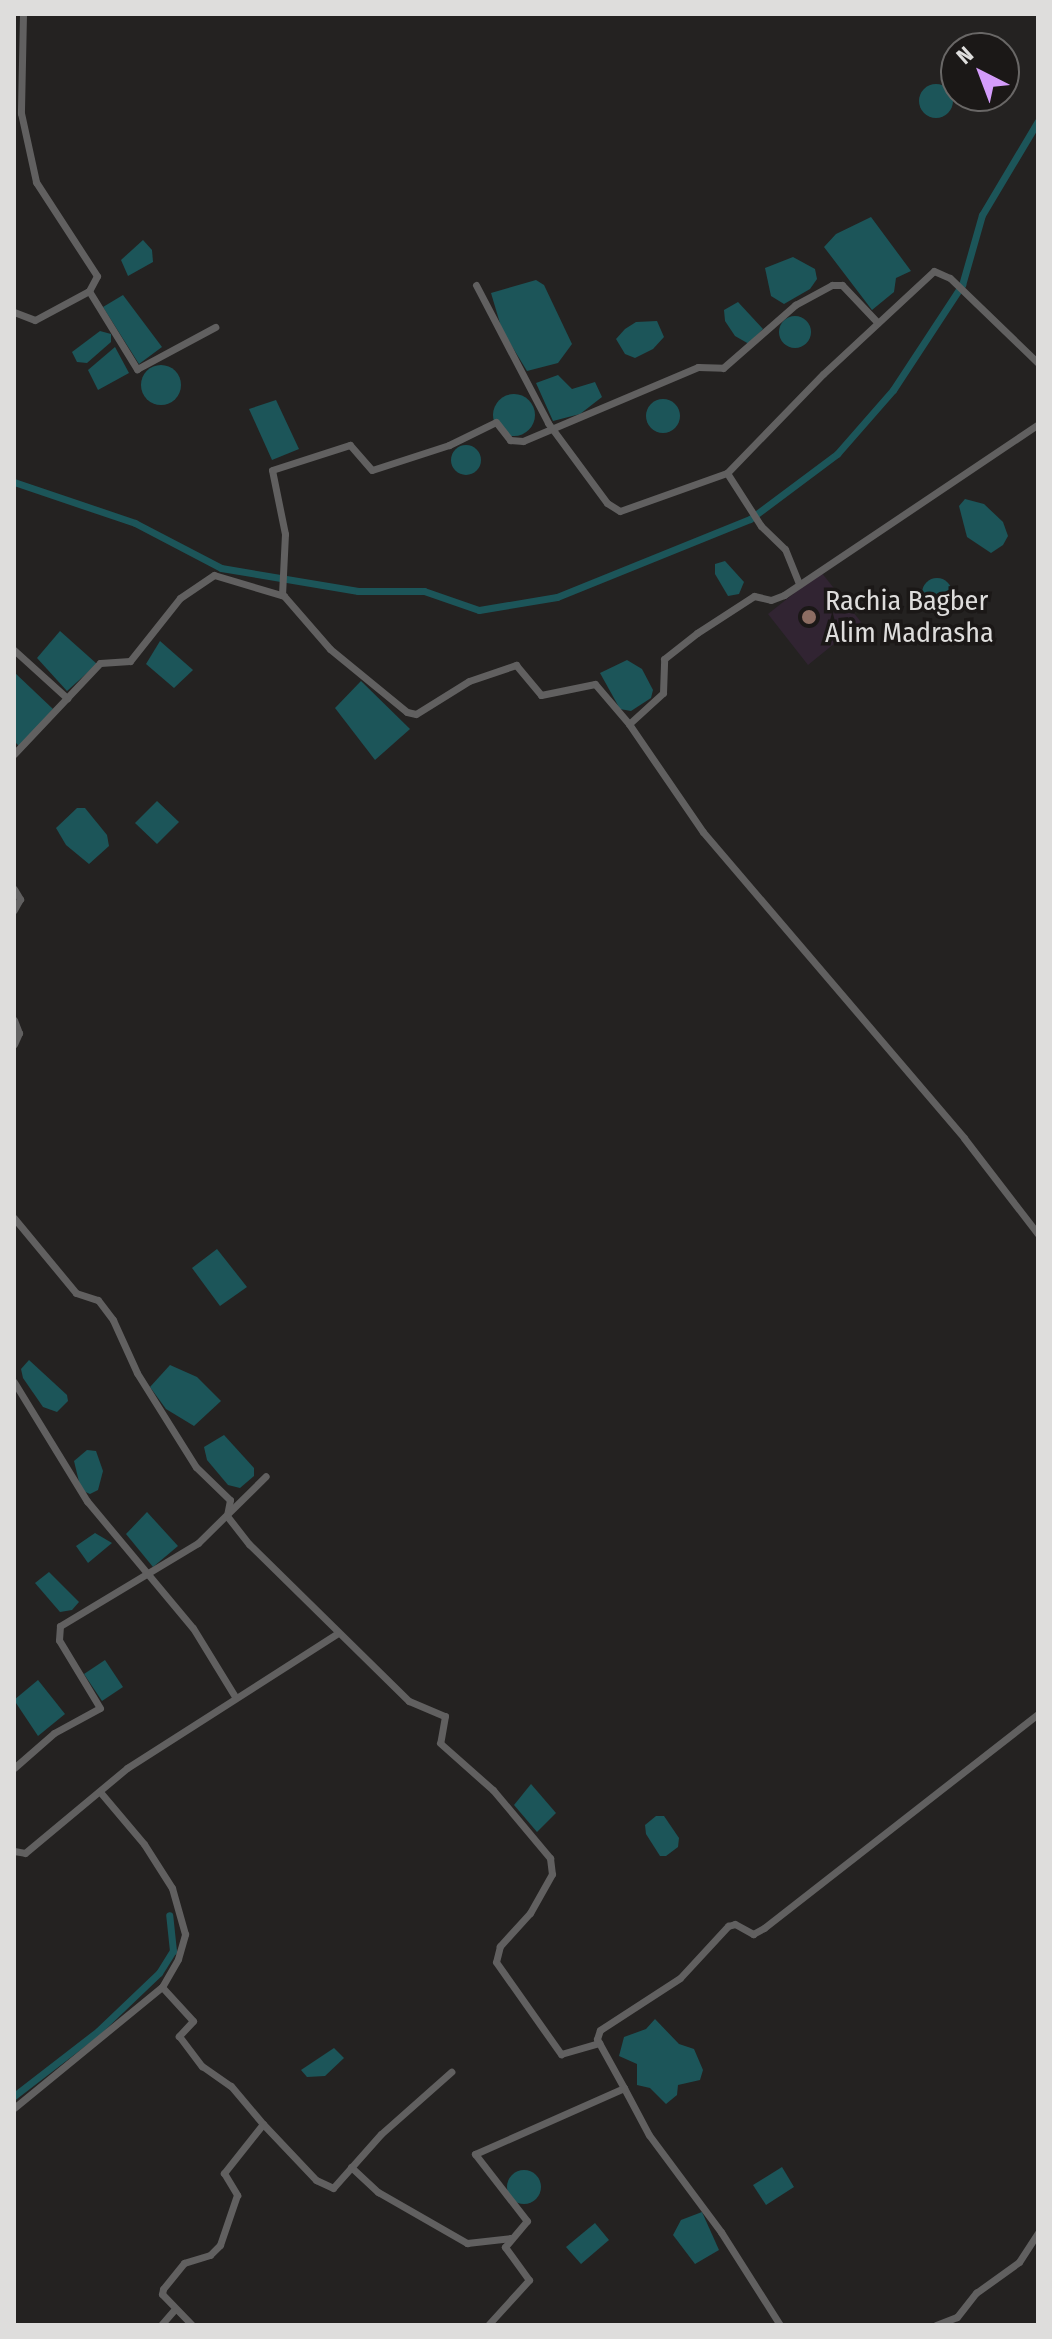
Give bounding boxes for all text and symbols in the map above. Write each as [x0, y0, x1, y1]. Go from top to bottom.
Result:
north arrow [940, 32, 1020, 112]
text: N [951, 41, 979, 70]
place label: Rachia Bagber Alim Madrasha [825, 584, 994, 650]
marker: Rachia Bagber Alim Madrasha [800, 608, 818, 626]

